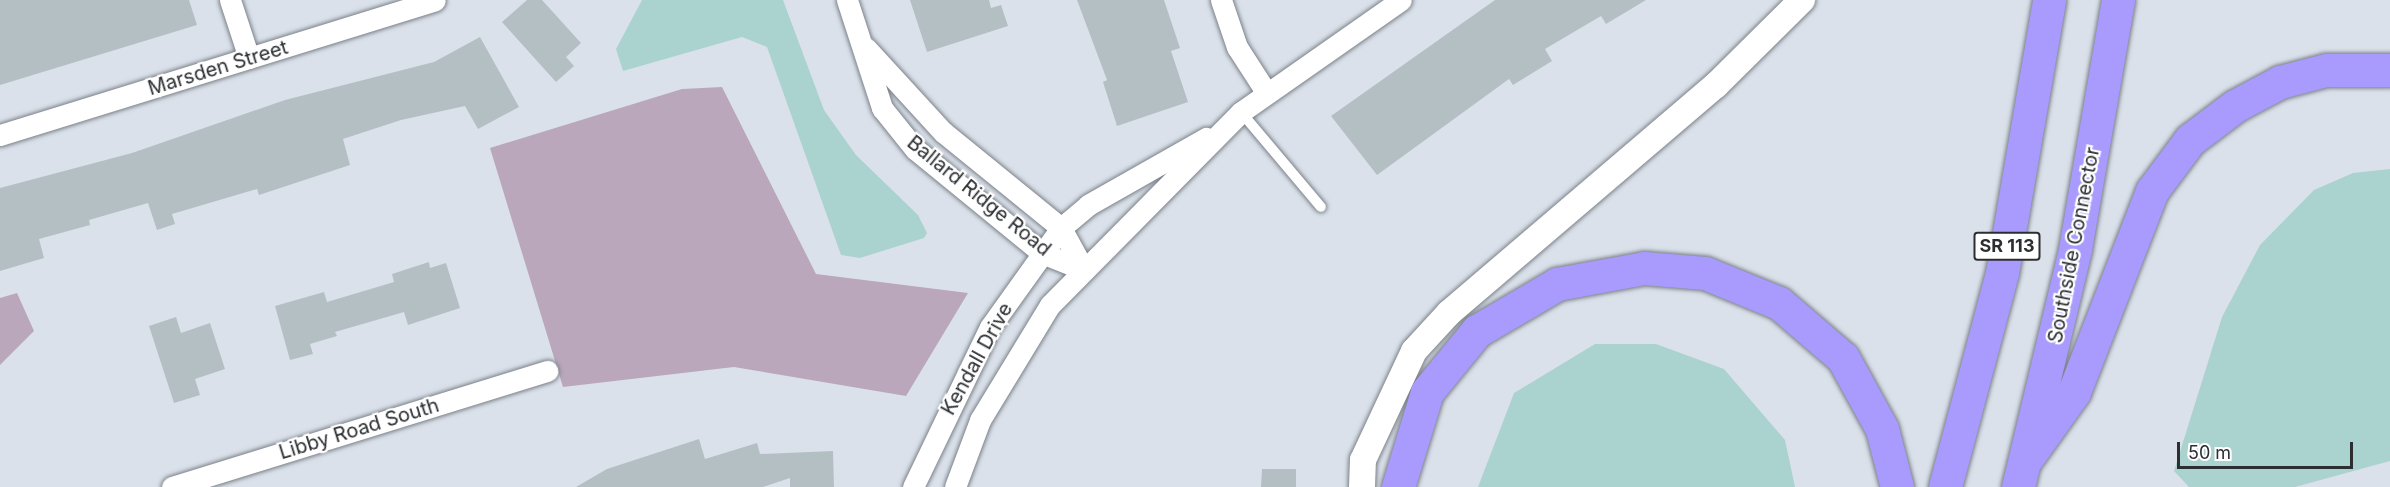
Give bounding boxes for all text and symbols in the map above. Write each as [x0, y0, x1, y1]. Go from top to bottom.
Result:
street label: Marsden Street [145, 35, 291, 101]
street label: Ballard Ridge Road [902, 131, 1056, 261]
street label: Southside Connector [2043, 145, 2105, 345]
road number: SR 113 [1972, 231, 2042, 261]
street label: Kendall Drive [936, 299, 1018, 419]
street label: Libby Road South [276, 393, 442, 465]
scale bar [2180, 430, 2356, 468]
text: 50 m [2188, 442, 2231, 463]

